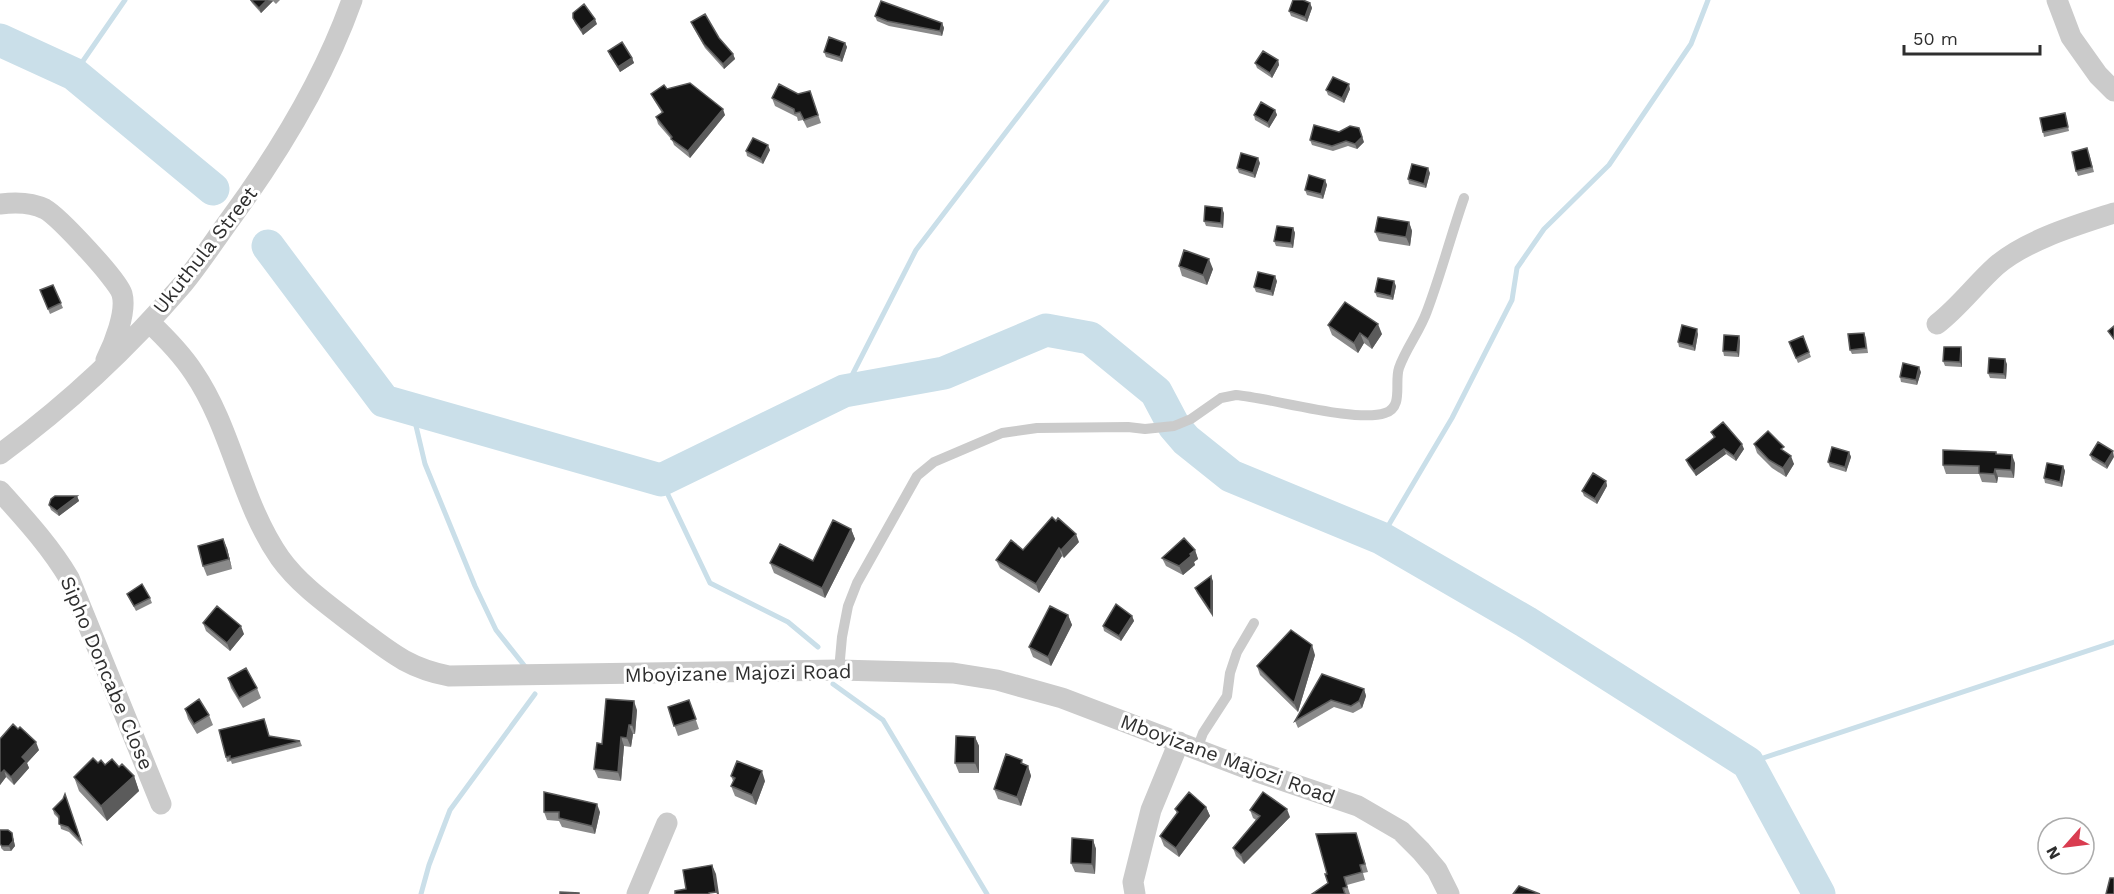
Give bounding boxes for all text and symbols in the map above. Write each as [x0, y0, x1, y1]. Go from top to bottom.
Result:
scale bar [1904, 18, 2040, 56]
text: 50 m [1913, 28, 1958, 49]
street label: Ukuthula Street [148, 181, 263, 318]
street label: Sipho Doncabe Close [55, 573, 159, 773]
street label: Mboyizane Majozi Road [624, 659, 852, 687]
street label: Mboyizane Majozi Road [1117, 709, 1339, 809]
north arrow [2036, 816, 2096, 876]
text: N [2042, 843, 2064, 863]

